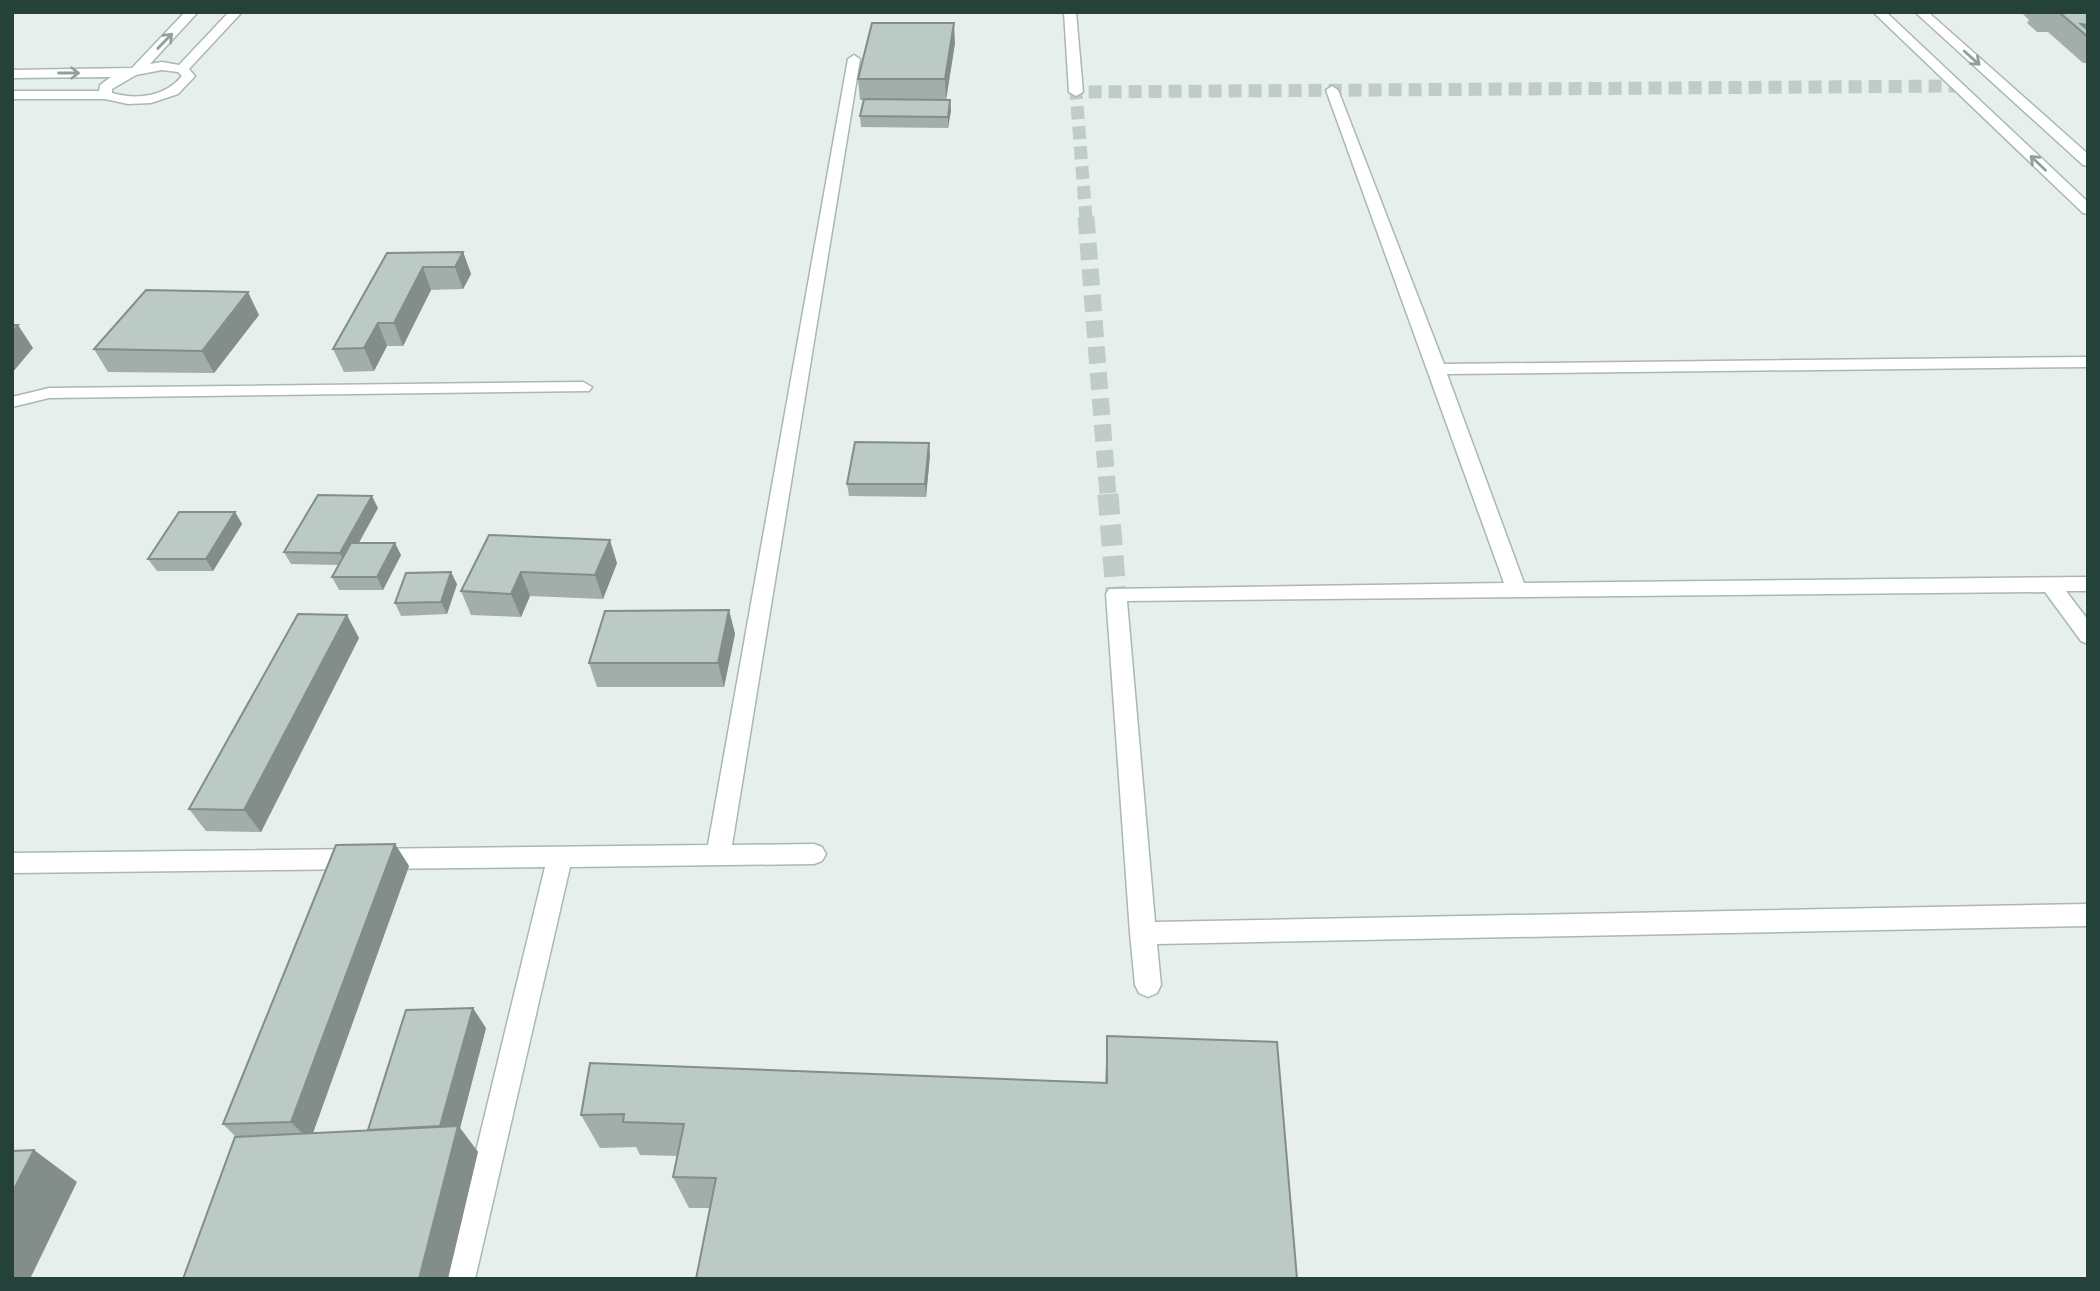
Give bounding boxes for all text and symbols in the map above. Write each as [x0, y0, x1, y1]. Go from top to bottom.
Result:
one-way arrow [156, 33, 173, 50]
one-way arrow [1963, 50, 1981, 66]
one-way arrow [58, 66, 81, 80]
one-way arrow [2030, 155, 2047, 172]

